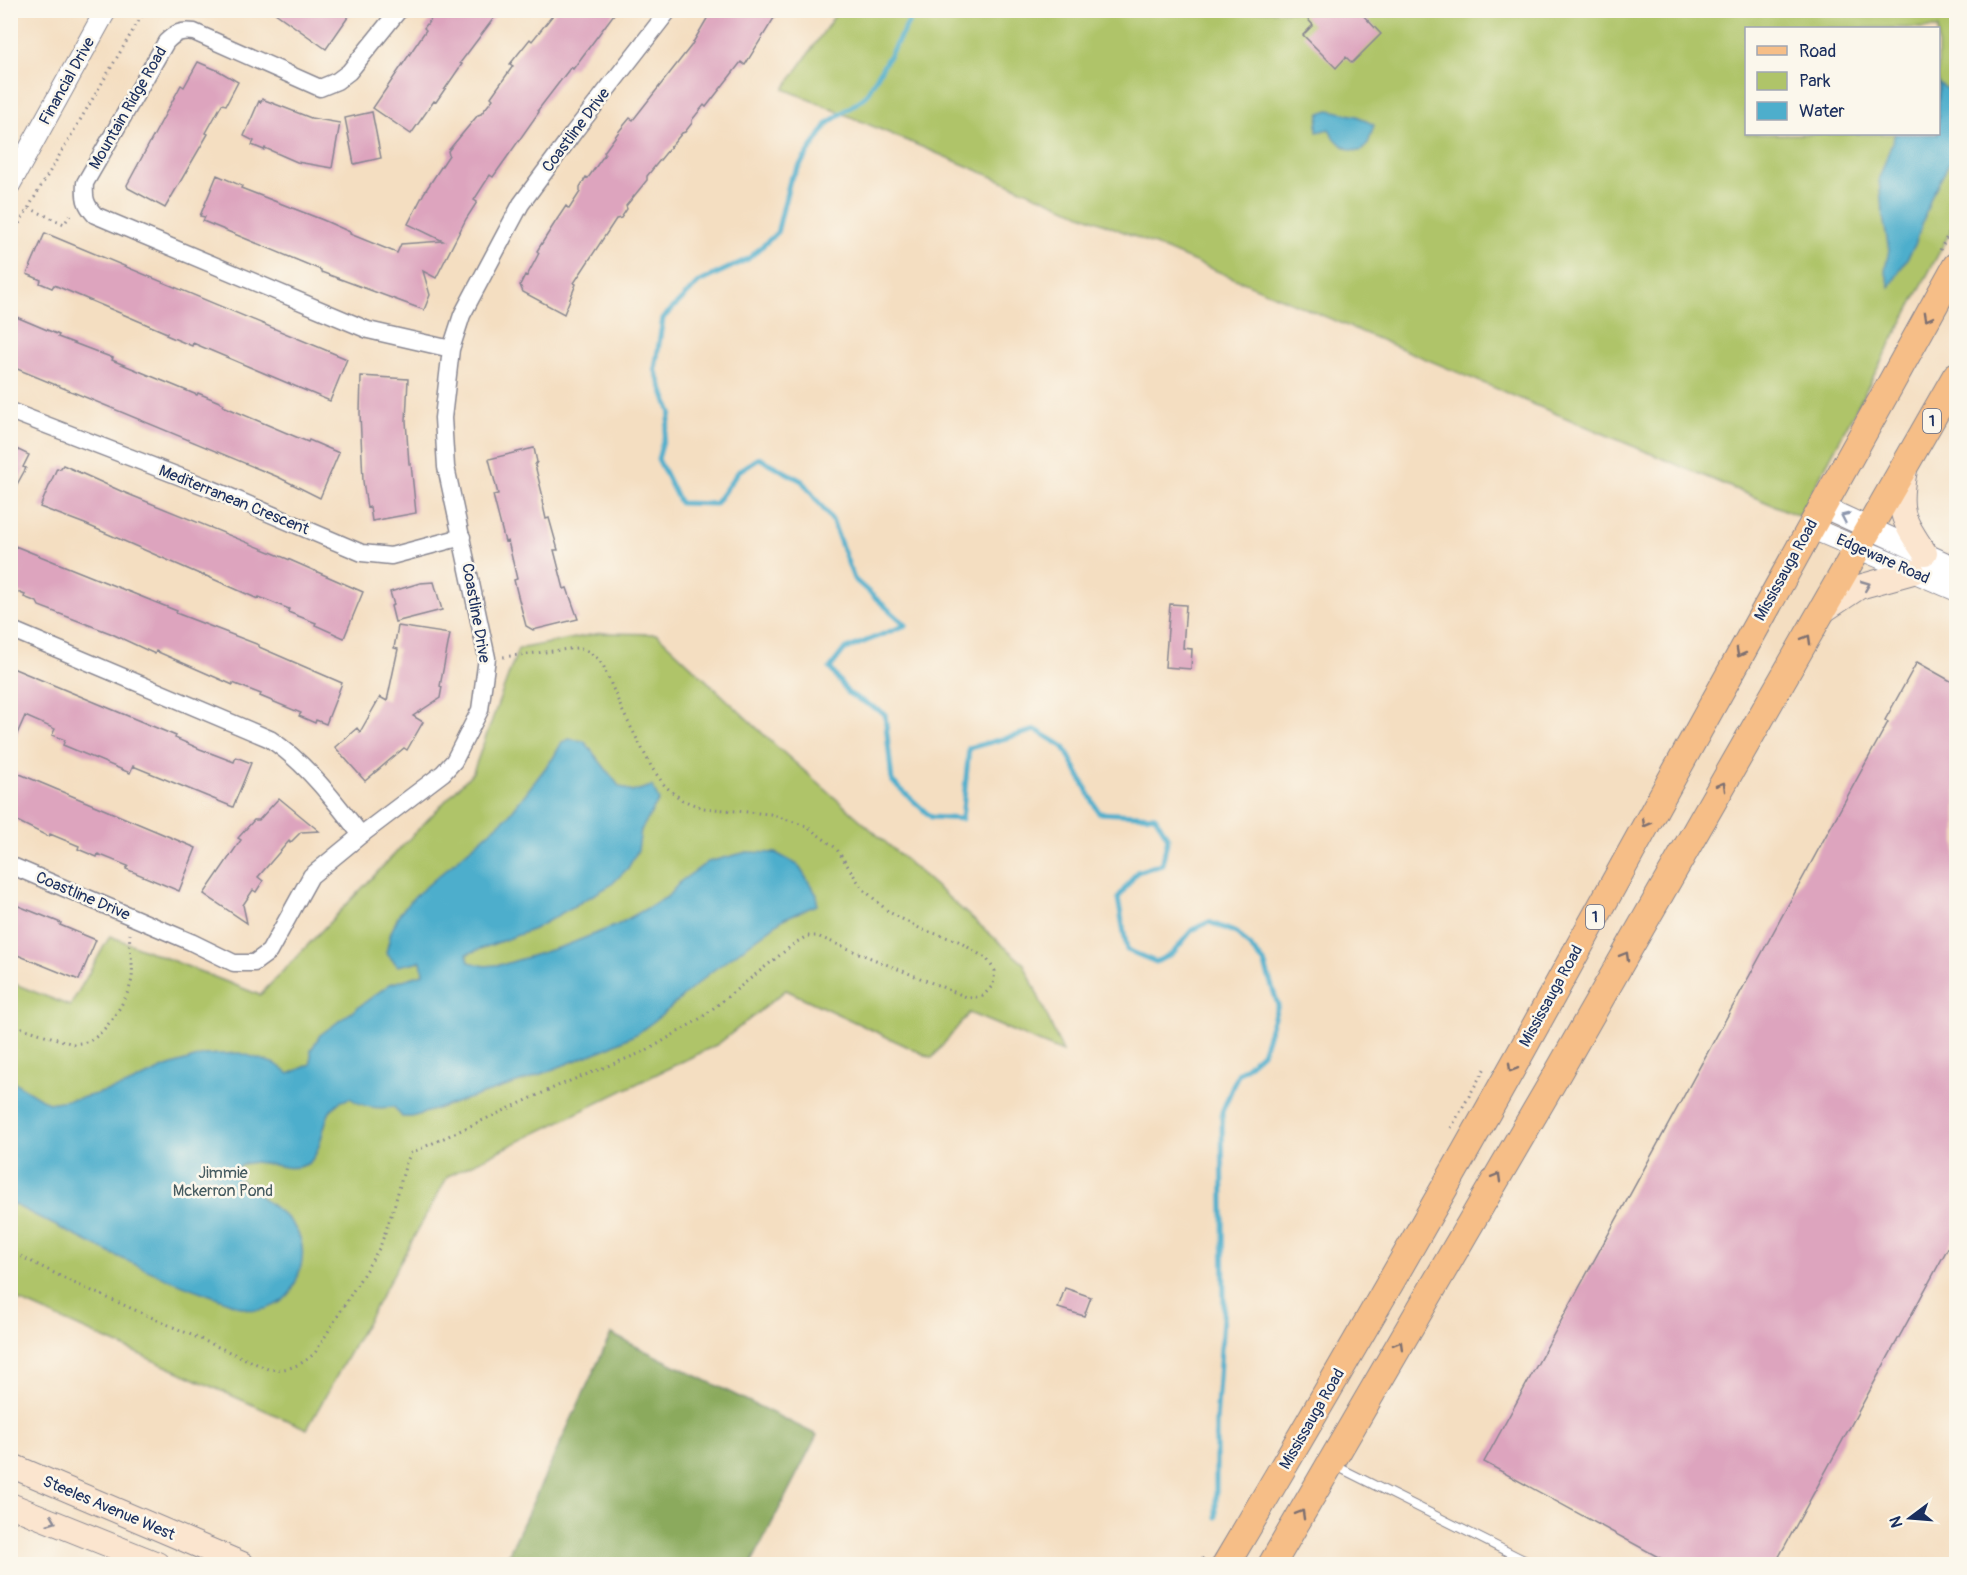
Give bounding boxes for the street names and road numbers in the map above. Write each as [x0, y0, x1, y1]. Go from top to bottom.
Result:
street label: Financial Drive [35, 34, 99, 128]
street label: Mountain Ridge Road [85, 43, 171, 173]
street label: Coastline Drive [538, 84, 614, 176]
road number: 1 [1923, 409, 1941, 433]
street label: Mediterranean Crescent [156, 461, 313, 540]
street label: Mississauga Road [1750, 516, 1822, 624]
street label: Edgeware Road [1833, 530, 1933, 588]
street label: Coastline Drive [457, 562, 495, 664]
street label: Coastline Drive [33, 867, 133, 925]
road number: 1 [1586, 905, 1604, 929]
street label: Mississauga Road [1515, 942, 1587, 1050]
street label: Mississauga Road [1275, 1365, 1349, 1473]
street label: Steeles Avenue West [40, 1471, 179, 1545]

